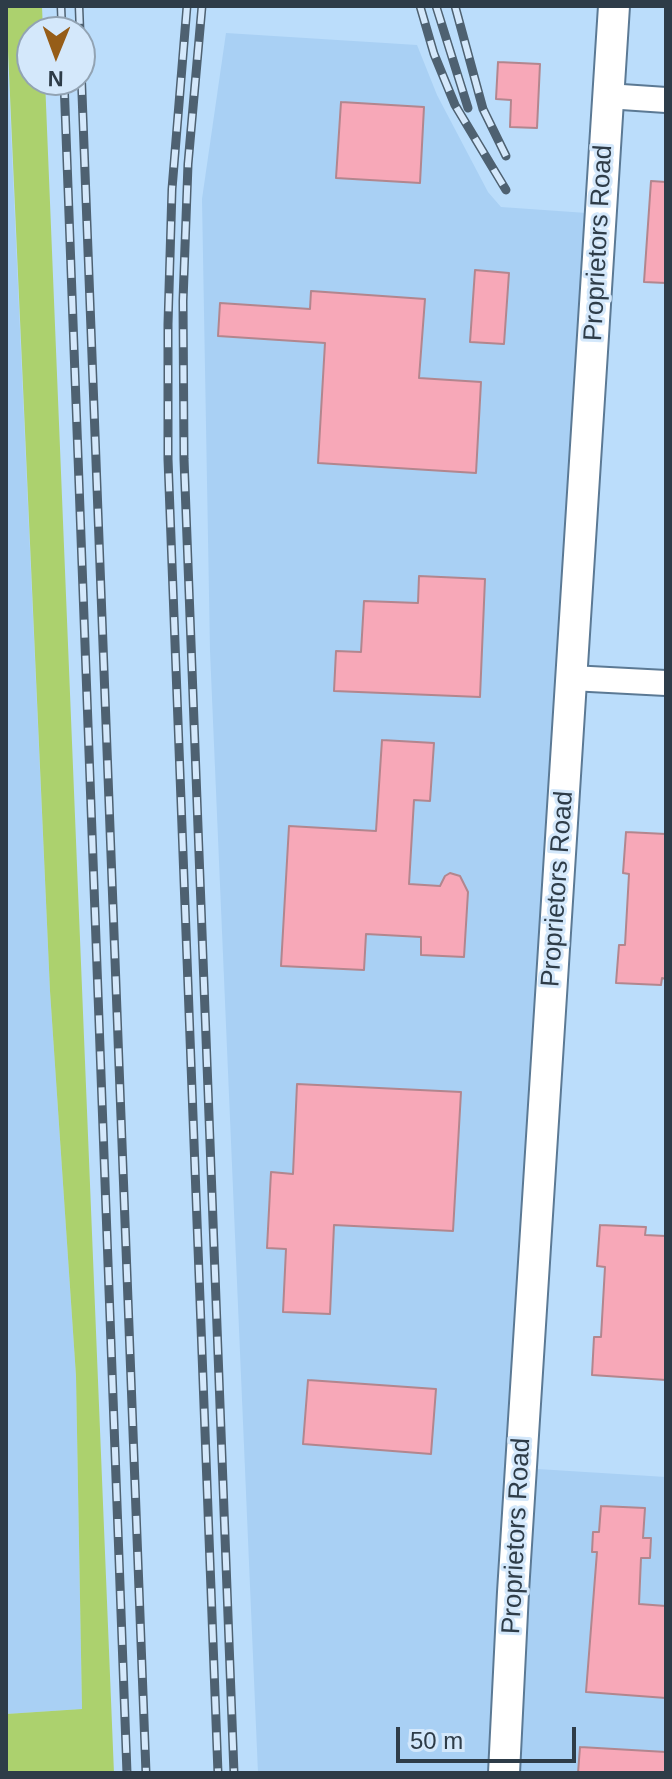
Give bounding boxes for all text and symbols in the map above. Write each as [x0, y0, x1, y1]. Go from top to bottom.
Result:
north arrow [16, 16, 96, 96]
text: N [47, 66, 64, 91]
street label: Proprietors Road [578, 144, 620, 342]
street label: Proprietors Road [536, 790, 580, 988]
street label: Proprietors Road [496, 1437, 538, 1635]
scale bar [400, 1711, 580, 1761]
text: 50 m [410, 1727, 463, 1754]

